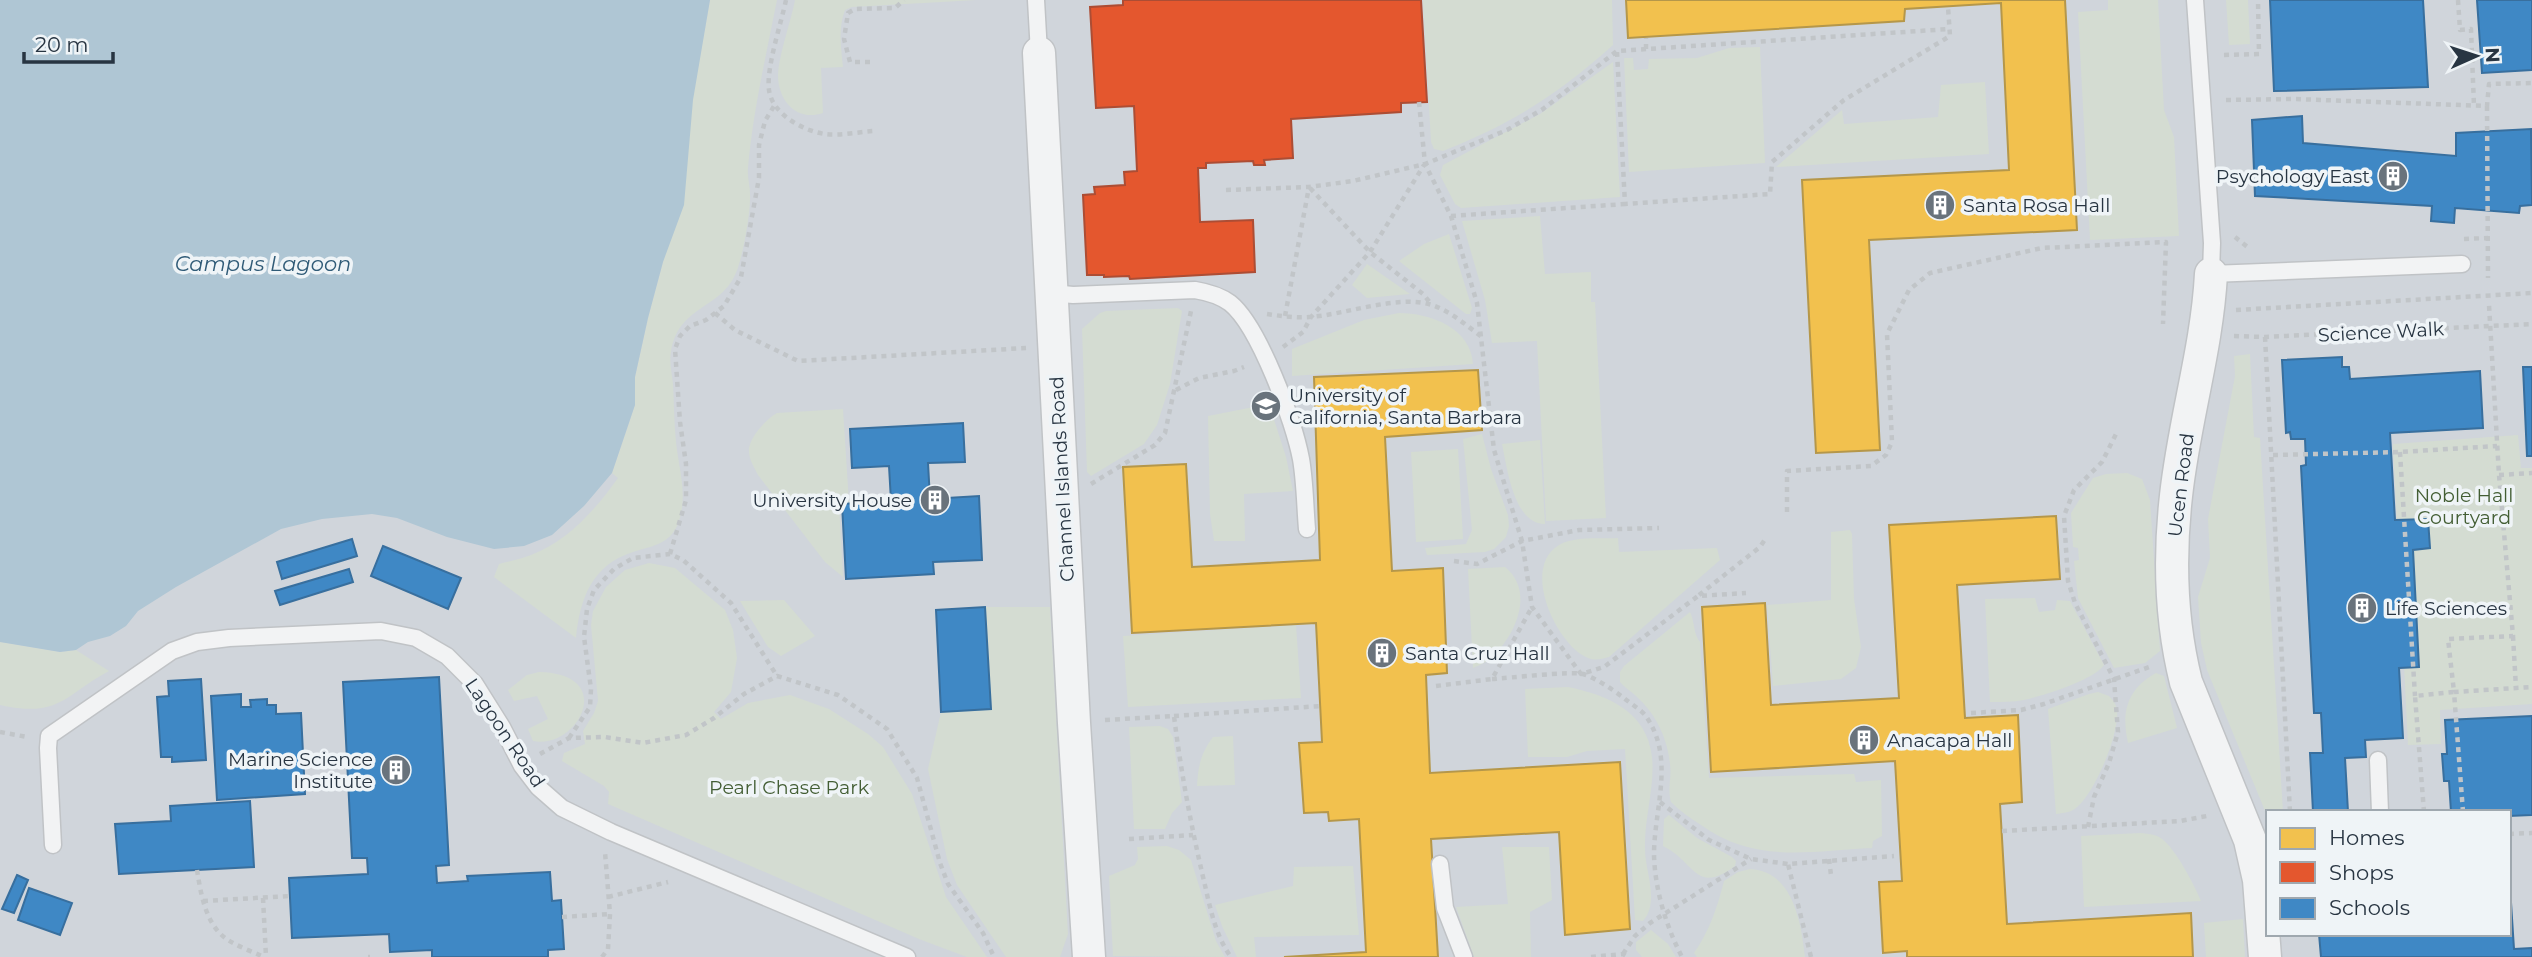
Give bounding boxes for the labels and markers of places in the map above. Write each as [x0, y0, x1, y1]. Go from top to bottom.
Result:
building icon: Psychology East [2376, 159, 2410, 193]
place label: Psychology East [2216, 165, 2370, 188]
building icon: Santa Rosa Hall [1923, 188, 1957, 222]
place label: Santa Rosa Hall [1963, 194, 2110, 217]
place label: University of California, Santa Barbara [1289, 384, 1522, 429]
school or university icon: University of California, Santa Barbara [1249, 389, 1283, 423]
building icon: University House [918, 483, 952, 517]
place label: University House [753, 489, 912, 512]
building icon: Life Sciences [2345, 591, 2379, 625]
place label: Life Sciences [2385, 597, 2507, 620]
building icon: Santa Cruz Hall [1365, 636, 1399, 670]
place label: Santa Cruz Hall [1405, 642, 1550, 665]
building icon: Anacapa Hall [1847, 723, 1881, 757]
place label: Anacapa Hall [1887, 729, 2012, 752]
place label: Marine Science Institute [228, 748, 373, 793]
building icon: Marine Science Institute [379, 753, 413, 787]

